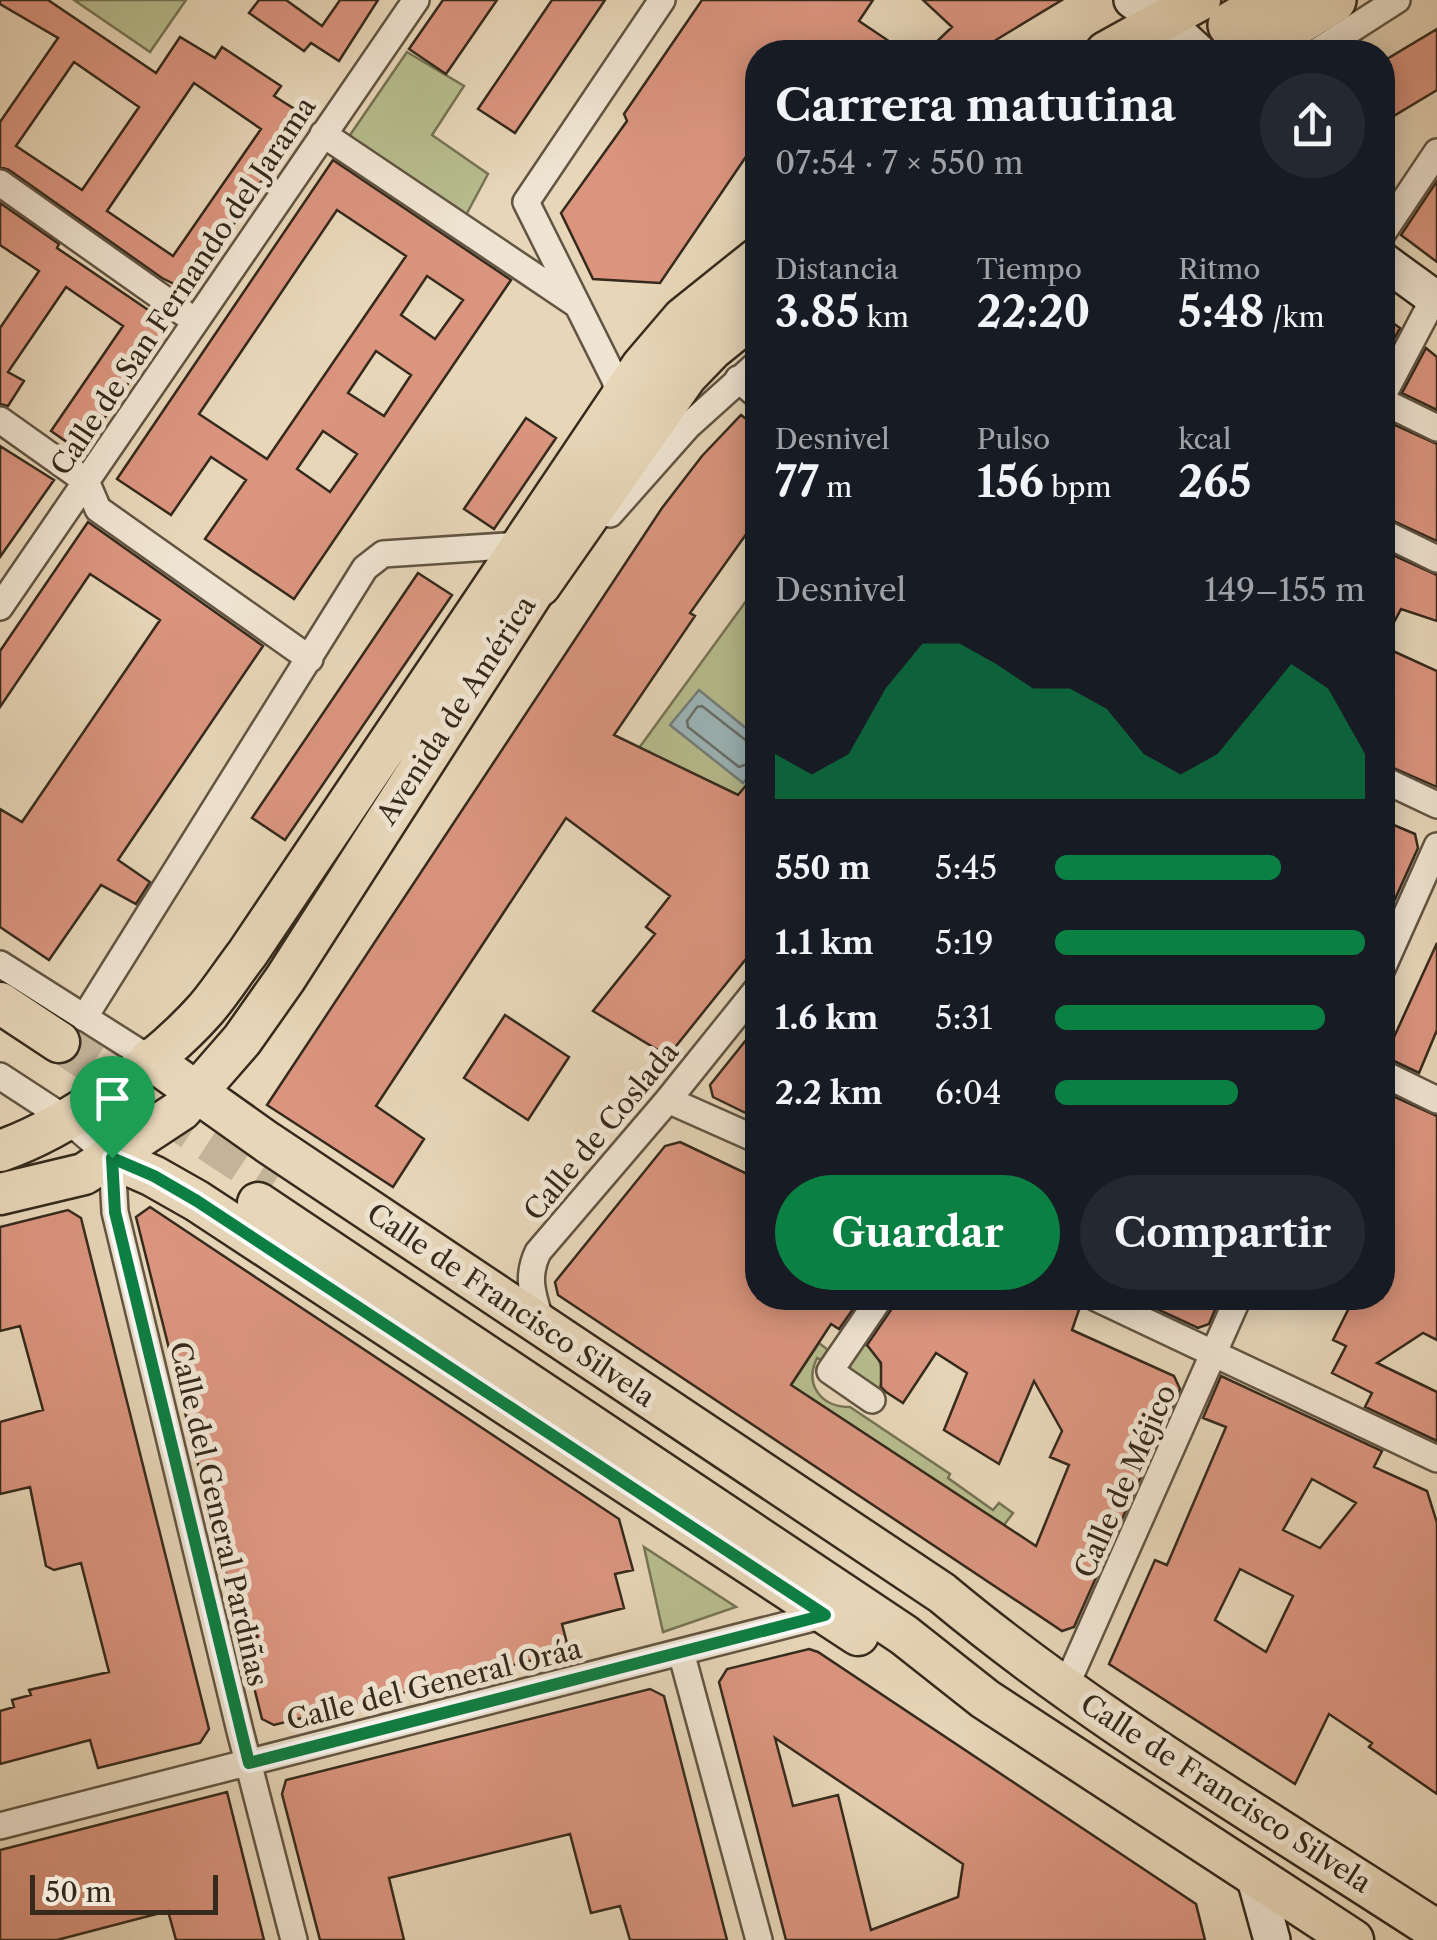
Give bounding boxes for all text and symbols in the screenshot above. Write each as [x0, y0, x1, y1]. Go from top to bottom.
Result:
button: share [1260, 73, 1365, 178]
text: Carrera matutina [775, 77, 1176, 133]
street label: Calle de San Fernando del Jarama [43, 90, 323, 482]
text: 07:54 · 7 × 550 m [775, 143, 1024, 182]
text: Distancia [775, 252, 898, 286]
text: Tiempo [977, 252, 1082, 286]
text: Ritmo [1178, 252, 1260, 286]
text: 3.85 [775, 286, 859, 338]
text: 22:20 [977, 286, 1090, 338]
text: 5:48 [1178, 286, 1265, 338]
text: km [859, 300, 909, 334]
text: /km [1265, 300, 1325, 334]
text: Desnivel [775, 422, 890, 456]
text: Pulso [977, 422, 1050, 456]
text: kcal [1178, 422, 1231, 456]
text: 77 [775, 456, 819, 508]
text: 156 [977, 456, 1044, 508]
text: 265 [1178, 456, 1251, 508]
text: m [819, 470, 852, 504]
text: bpm [1044, 470, 1112, 504]
text: Desnivel [775, 570, 906, 609]
text: 149–155 m [1204, 570, 1365, 609]
street label: Avenida de América [369, 589, 543, 831]
text: 550 m [775, 848, 871, 887]
text: 5:45 [935, 848, 997, 887]
text: 1.1 km [775, 923, 874, 962]
text: 5:19 [935, 923, 994, 962]
text: 1.6 km [775, 998, 878, 1037]
text: 5:31 [935, 998, 992, 1037]
street label: Calle de Coslada [517, 1035, 686, 1227]
pin [70, 1056, 155, 1159]
icon: arrive [85, 1071, 140, 1126]
text: 2.2 km [775, 1073, 883, 1112]
text: 6:04 [935, 1073, 1002, 1112]
button: Guardar [775, 1175, 1060, 1290]
button: Compartir [1080, 1175, 1365, 1290]
street label: Calle de Francisco Silvela [361, 1196, 661, 1414]
street label: Calle del General Pardiñas [163, 1339, 275, 1689]
street label: Calle de Méjico [1067, 1379, 1183, 1583]
street label: Calle del General Oráa [283, 1631, 585, 1737]
street label: Calle de Francisco Silvela [1074, 1686, 1378, 1900]
scale bar [30, 1870, 218, 1914]
text: 50 m [45, 1875, 112, 1909]

